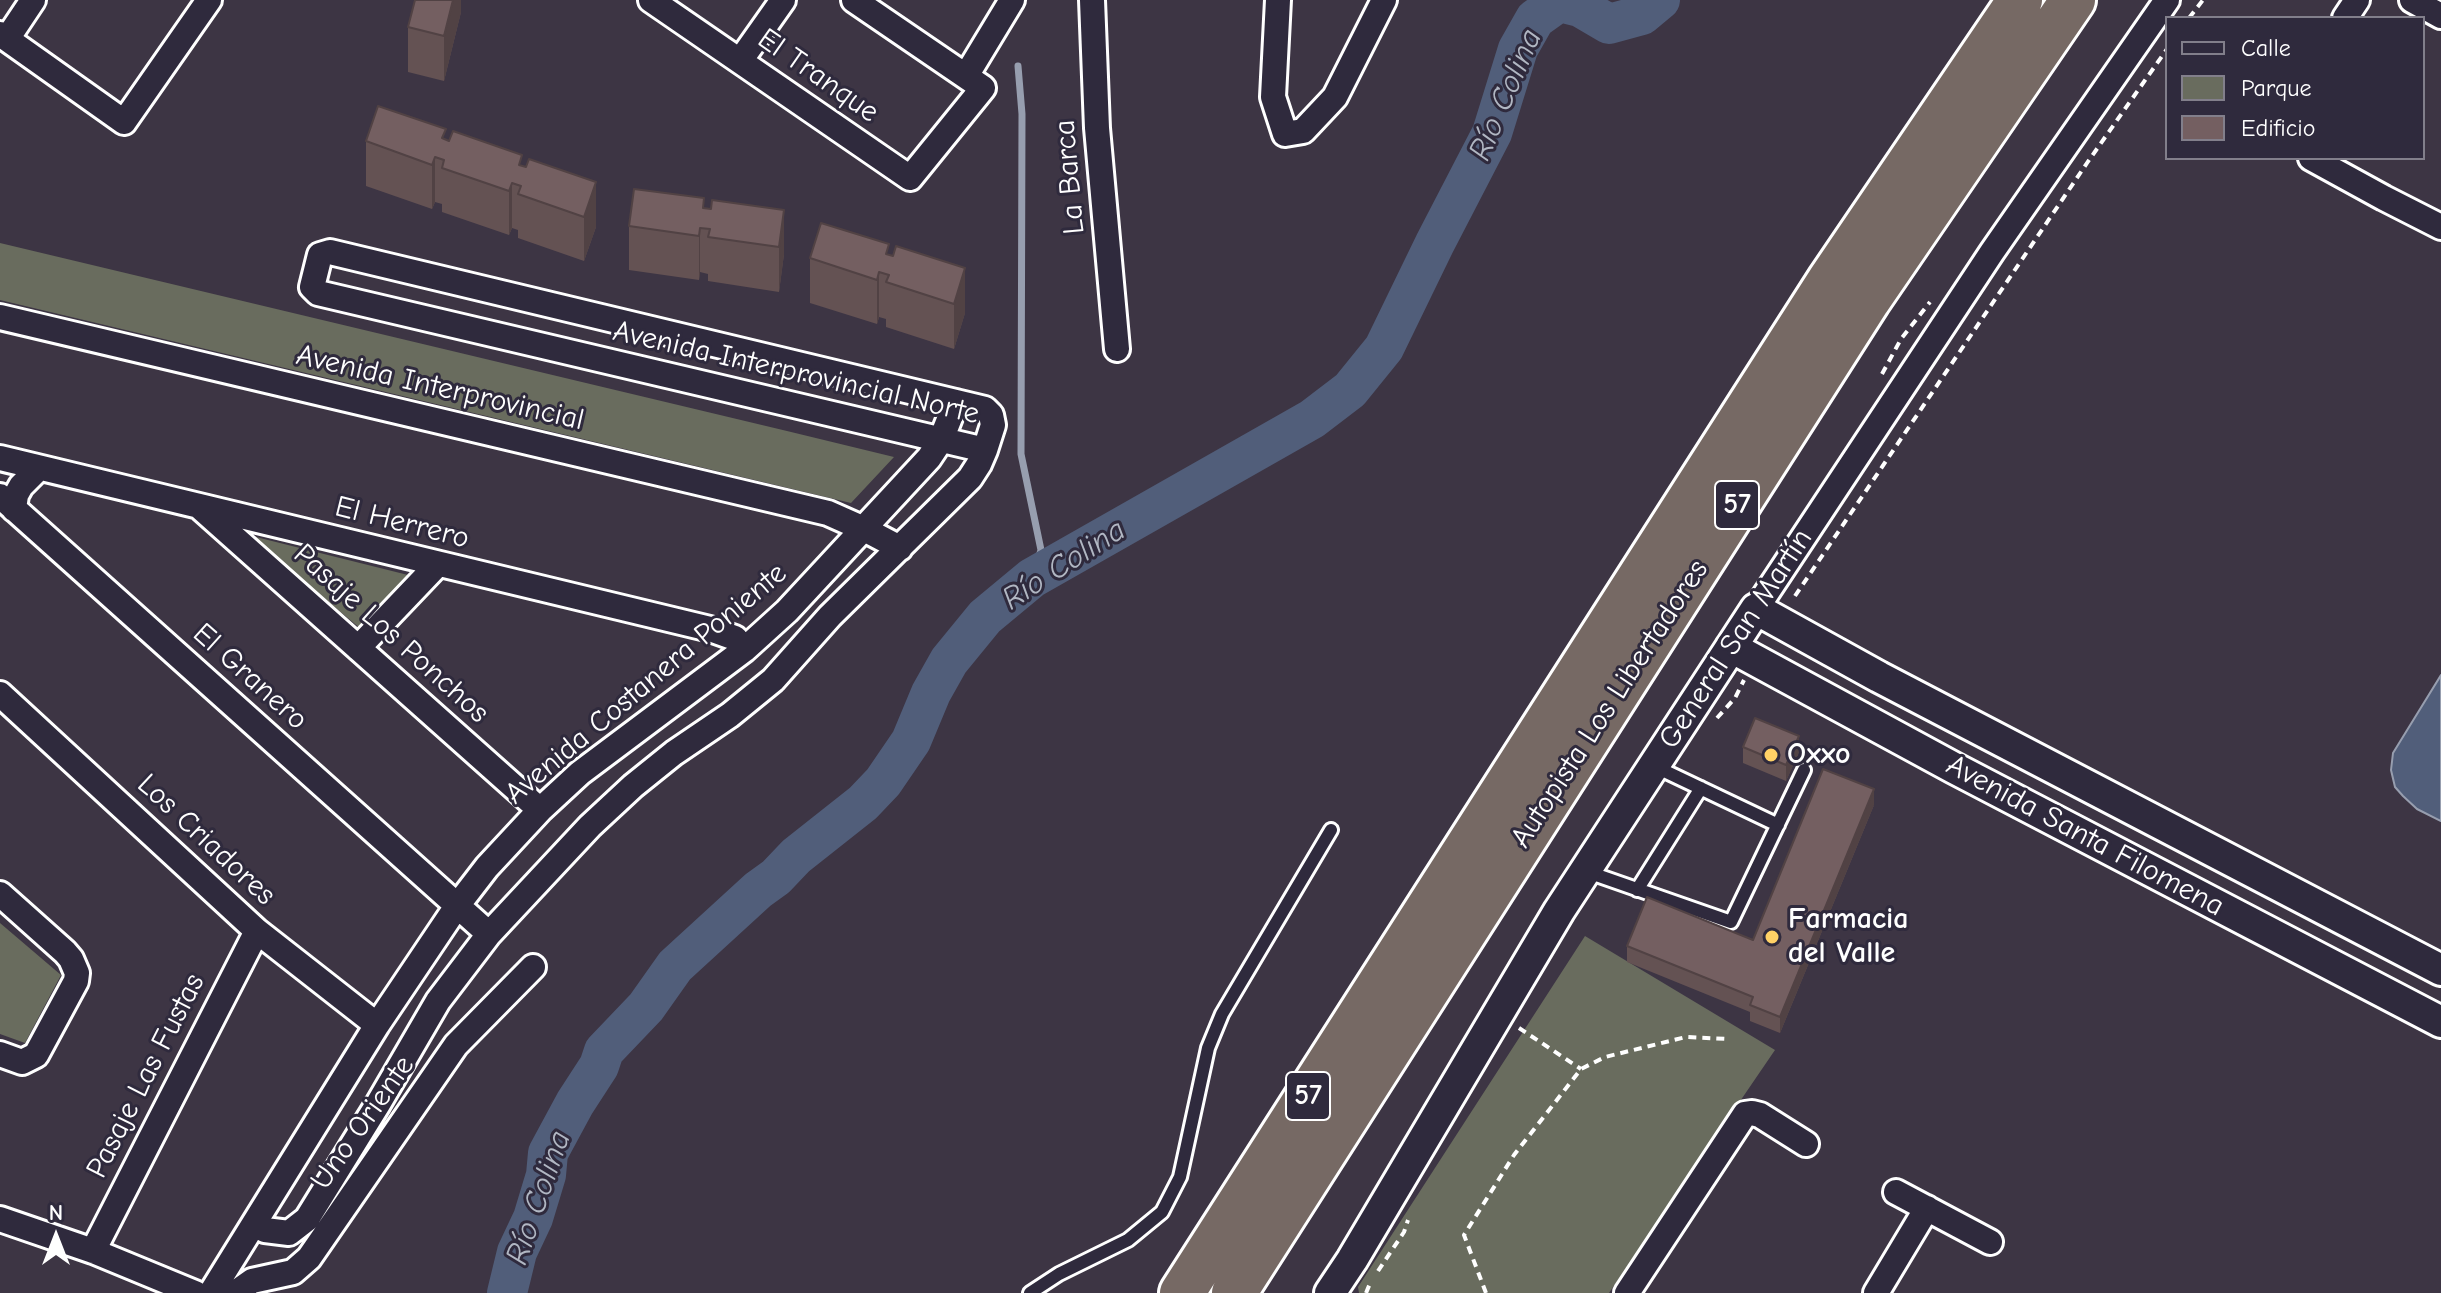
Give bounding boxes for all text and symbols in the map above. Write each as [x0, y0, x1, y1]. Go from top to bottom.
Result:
legend [2165, 16, 2425, 160]
street label: El Tranque [751, 21, 885, 131]
water label: Río Colina [1461, 24, 1551, 166]
text: Calle [2241, 34, 2291, 62]
text: Parque [2241, 74, 2312, 102]
text: Edificio [2241, 114, 2316, 142]
street label: La Barca [1047, 118, 1093, 236]
street label: Avenida Interprovincial Norte [609, 313, 983, 433]
street label: Avenida Interprovincial [293, 337, 587, 439]
road number: 57 [1715, 481, 1759, 529]
street label: El Herrero [331, 489, 473, 557]
water label: Río Colina [995, 511, 1133, 619]
street label: General San Martín [1652, 522, 1820, 756]
street label: Pasaje Los Ponchos [286, 537, 496, 731]
street label: Autopista Los Libertadores [1503, 553, 1717, 855]
street label: Avenida Costanera Poniente [498, 556, 794, 812]
street label: El Granero [185, 616, 315, 738]
place label: Oxxo [1787, 737, 1850, 773]
marker: Oxxo [1762, 746, 1780, 764]
street label: Avenida Santa Filomena [1940, 747, 2230, 925]
street label: Los Criadores [129, 767, 283, 913]
place label: Farmacia del Valle [1788, 902, 1909, 972]
marker: Farmacia del Valle [1763, 928, 1781, 946]
street label: Pasaje Las Fustas [79, 968, 213, 1184]
street label: Uno Oriente [304, 1049, 422, 1197]
road number: 57 [1286, 1072, 1330, 1120]
water label: Río Colina [498, 1126, 580, 1270]
north arrow [16, 1197, 96, 1277]
text: N [49, 1200, 63, 1226]

